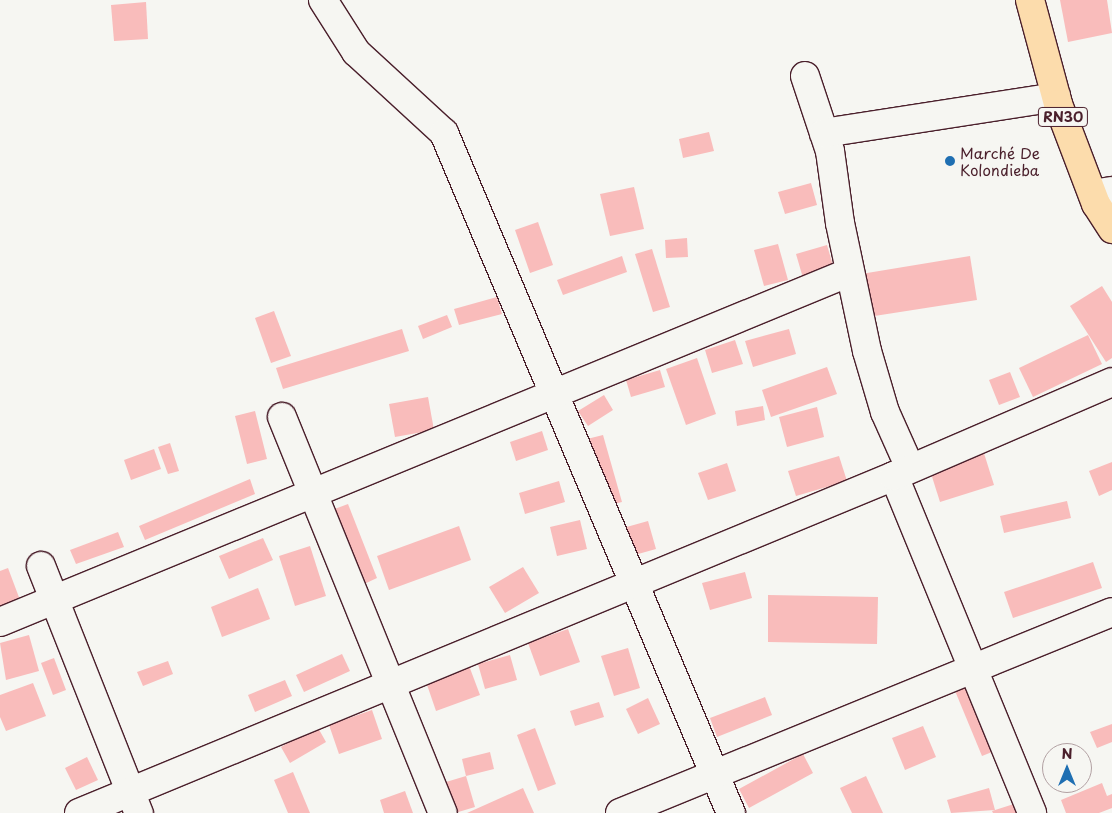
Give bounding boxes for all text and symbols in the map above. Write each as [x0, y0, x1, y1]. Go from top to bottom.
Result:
road number: RN30 [1037, 105, 1089, 128]
place label: Marché De Kolondieba [960, 143, 1040, 178]
marker: Marché De Kolondieba [944, 155, 956, 167]
north arrow [1042, 743, 1092, 793]
text: N [1061, 743, 1073, 764]

